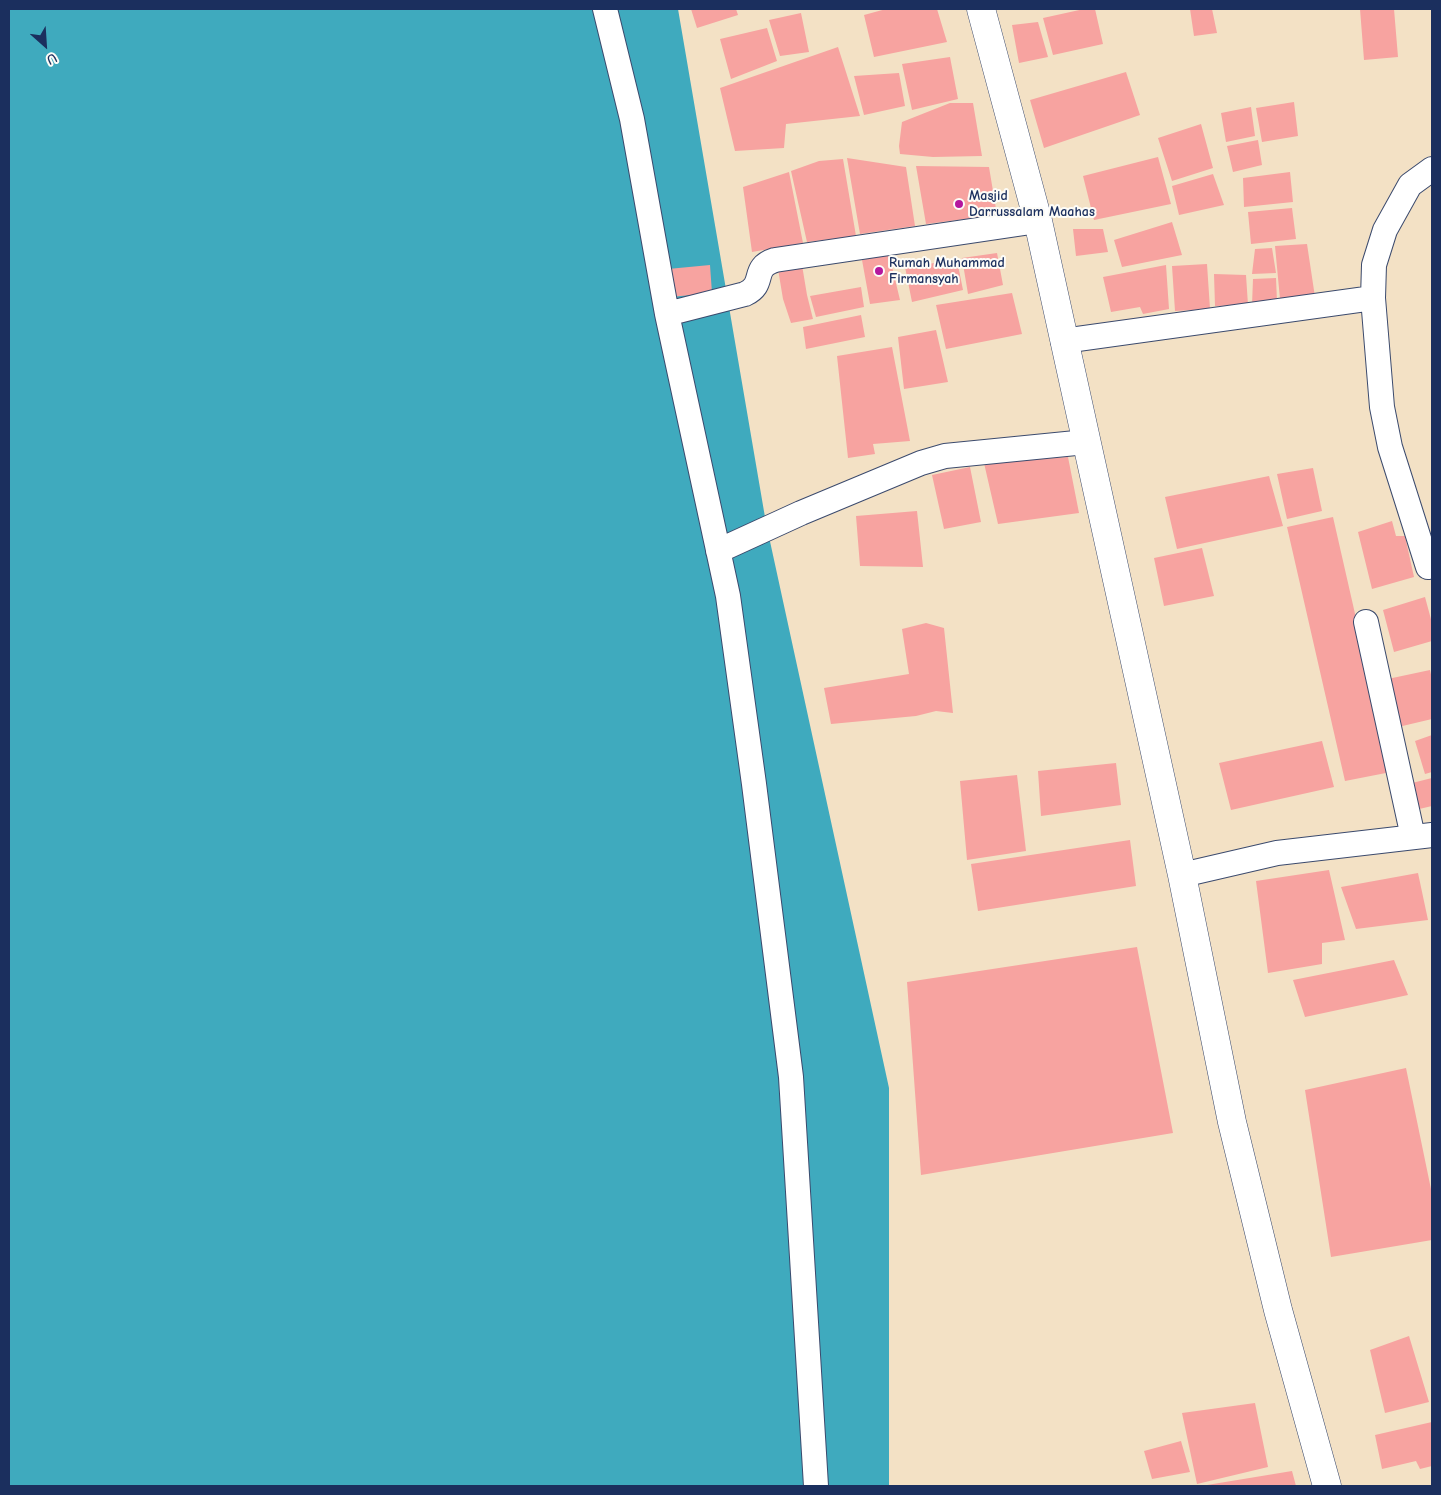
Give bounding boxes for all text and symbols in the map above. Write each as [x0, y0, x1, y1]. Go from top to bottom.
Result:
north arrow [20, 20, 70, 70]
text: U [44, 49, 60, 69]
place label: Masjid Darrussalam Maahas [969, 188, 1095, 220]
marker: Masjid Darrussalam Maahas [953, 198, 965, 210]
place label: Rumah Muhammad Firmansyah [889, 255, 1005, 288]
marker: Rumah Muhammad Firmansyah [873, 265, 885, 277]

